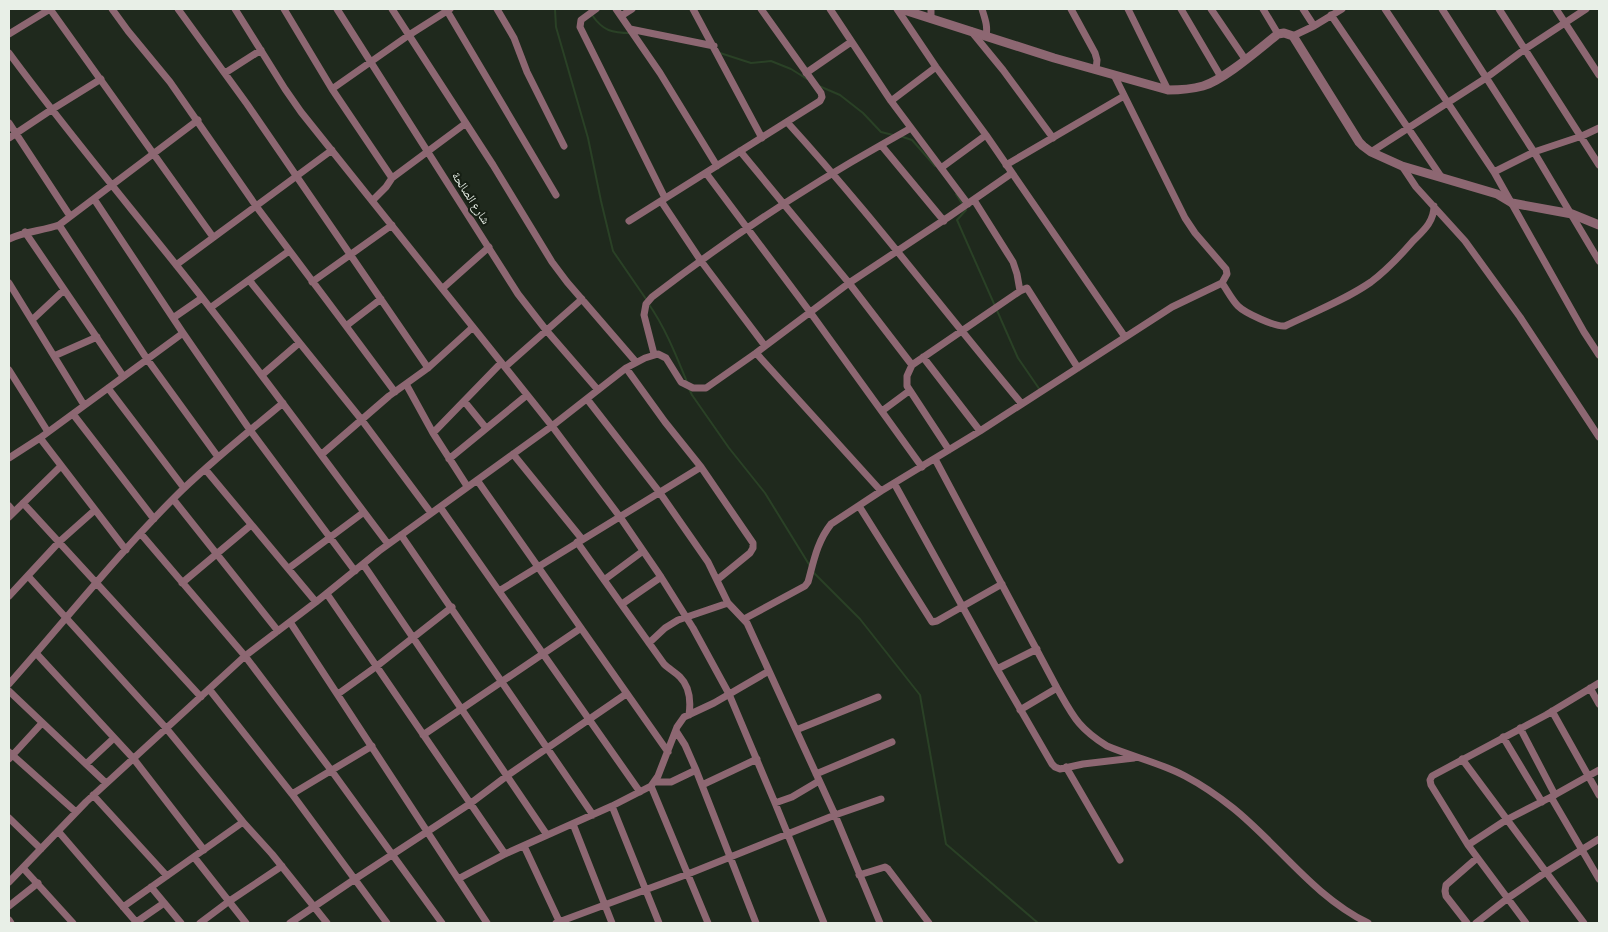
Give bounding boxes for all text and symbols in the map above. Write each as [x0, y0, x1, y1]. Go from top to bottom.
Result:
street label: شارع الصالحة [445, 168, 495, 229]

